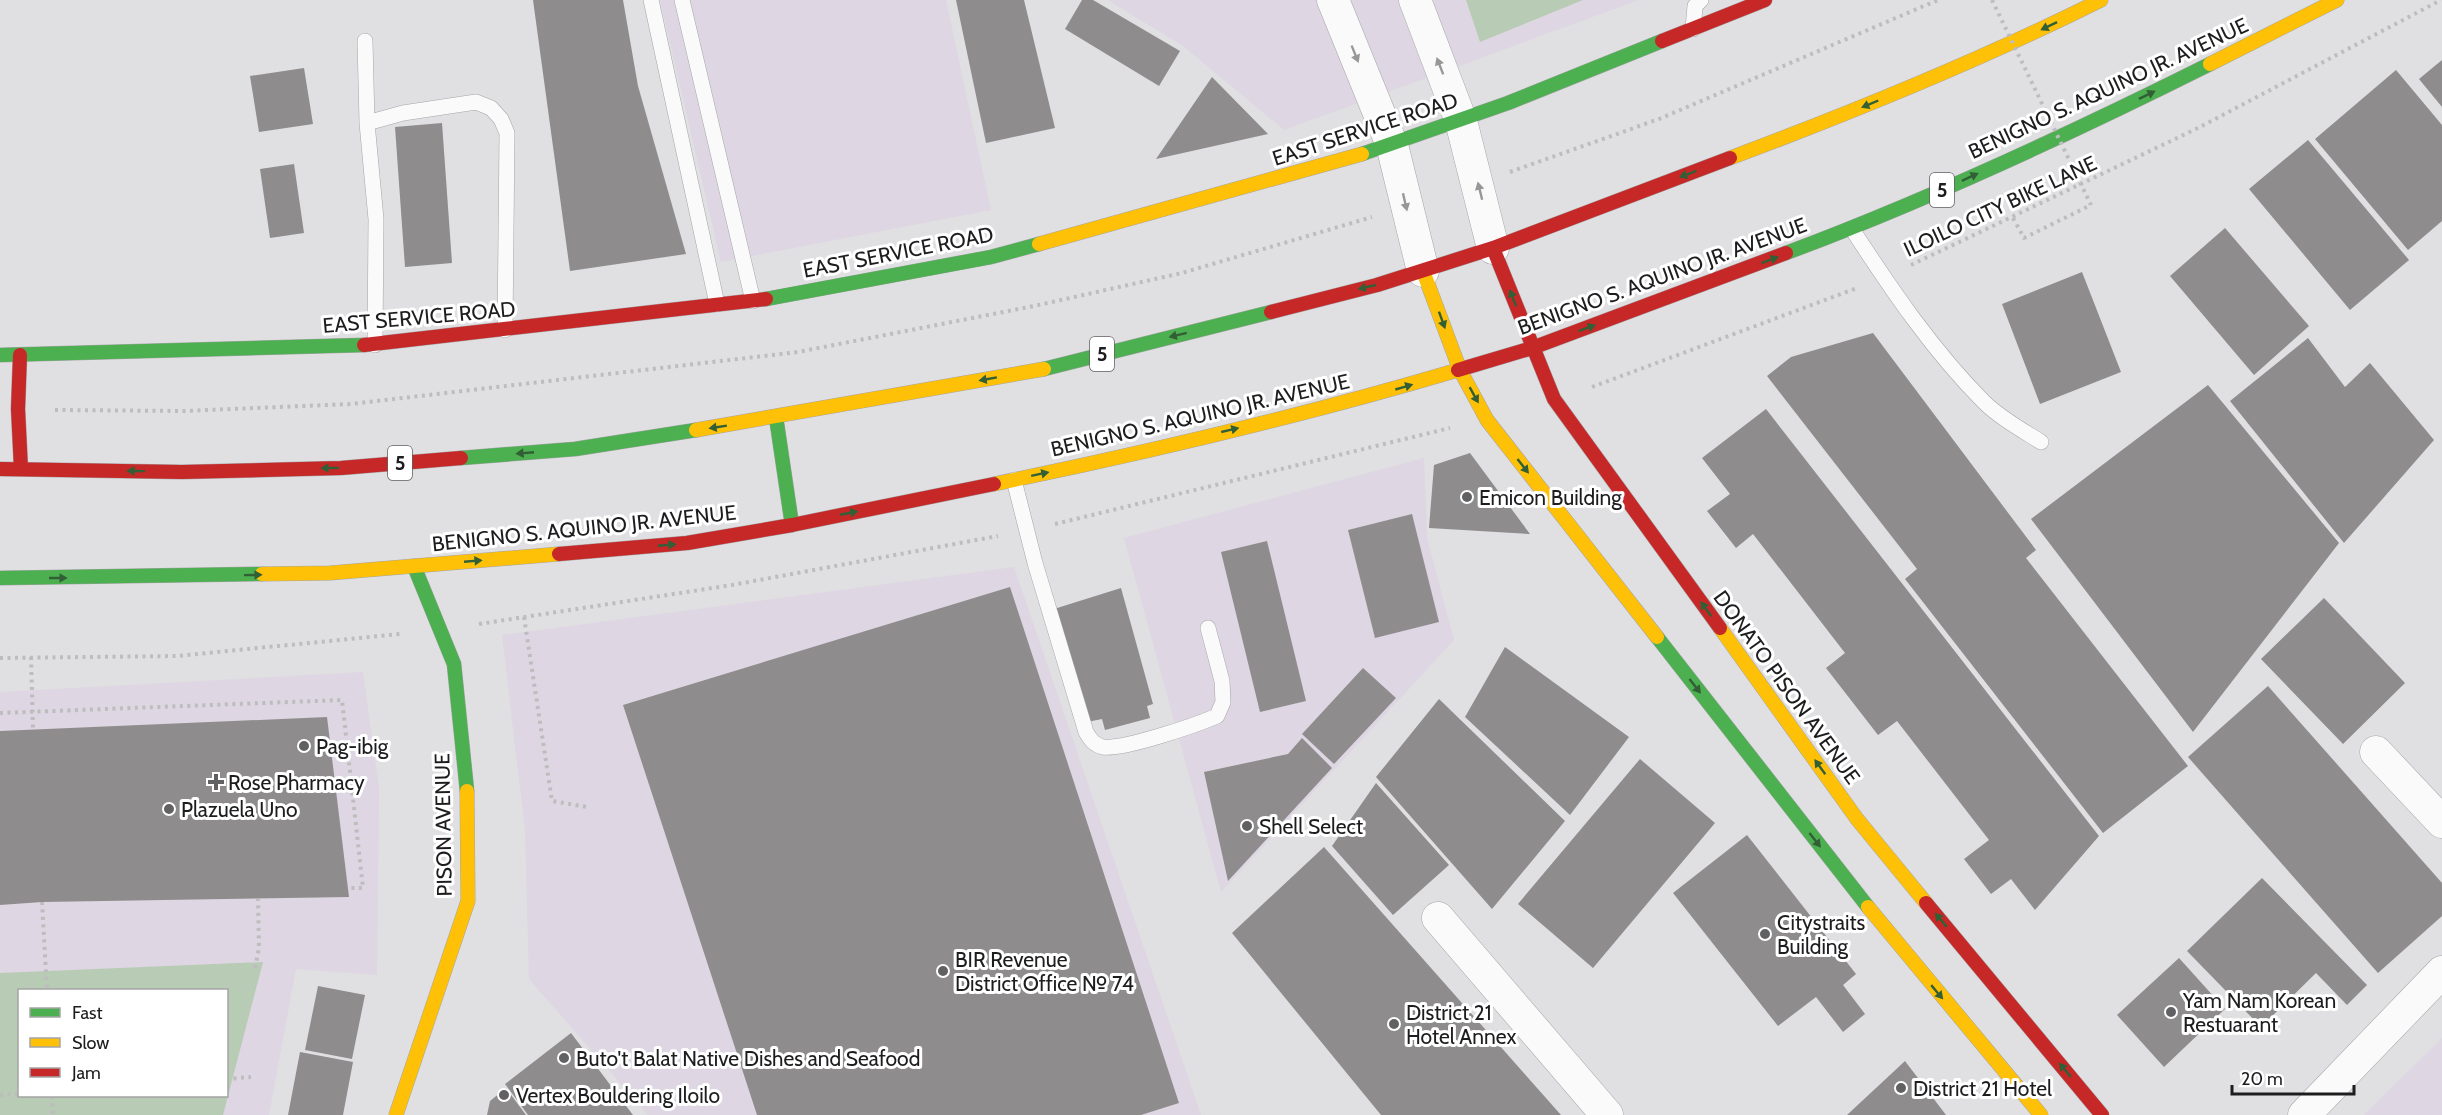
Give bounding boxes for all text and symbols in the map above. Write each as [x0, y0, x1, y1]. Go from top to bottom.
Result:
street label: BENIGNO S. AQUINO JR. AVENUE [1964, 12, 2252, 164]
one-way arrow [2040, 22, 2057, 31]
one-way arrow [1351, 45, 1360, 63]
one-way arrow [1435, 57, 1444, 75]
street label: EAST SERVICE ROAD [1269, 87, 1461, 171]
one-way arrow [2138, 91, 2155, 100]
one-way arrow [1860, 99, 1878, 109]
street label: ILOILO CITY BIKE LANE [1900, 150, 2100, 262]
one-way arrow [1679, 170, 1697, 179]
road number: 5 [1930, 173, 1954, 207]
one-way arrow [1961, 173, 1978, 182]
one-way arrow [1474, 182, 1484, 200]
one-way arrow [1401, 193, 1411, 211]
street label: BENIGNO S. AQUINO JR. AVENUE [1514, 212, 1810, 340]
street label: EAST SERVICE ROAD [801, 221, 995, 283]
one-way arrow [1761, 254, 1779, 264]
one-way arrow [1358, 283, 1376, 293]
one-way arrow [1508, 289, 1517, 307]
street label: EAST SERVICE ROAD [322, 296, 516, 338]
one-way arrow [1437, 312, 1447, 330]
one-way arrow [1579, 323, 1597, 333]
one-way arrow [1169, 331, 1187, 341]
road number: 5 [1090, 337, 1114, 371]
street label: BENIGNO S. AQUINO JR. AVENUE [1048, 368, 1352, 462]
one-way arrow [979, 375, 998, 384]
one-way arrow [1395, 382, 1413, 391]
one-way arrow [1469, 387, 1479, 404]
one-way arrow [708, 422, 727, 431]
one-way arrow [1221, 425, 1239, 435]
road number: 5 [388, 446, 412, 480]
one-way arrow [515, 448, 534, 458]
one-way arrow [1517, 458, 1530, 474]
one-way arrow [321, 464, 340, 473]
one-way arrow [126, 466, 145, 476]
one-way arrow [1031, 469, 1050, 478]
place label: Emicon Building [1479, 485, 1622, 510]
marker: Emicon Building [1460, 490, 1474, 504]
street label: BENIGNO S. AQUINO JR. AVENUE [431, 500, 737, 556]
one-way arrow [840, 508, 859, 517]
one-way arrow [657, 540, 676, 549]
one-way arrow [463, 556, 482, 566]
one-way arrow [244, 570, 263, 580]
one-way arrow [49, 573, 68, 583]
street label: DONATO PISON AVENUE [1708, 585, 1866, 789]
one-way arrow [1700, 601, 1712, 616]
one-way arrow [1688, 678, 1701, 694]
place label: Pag-ibig [316, 734, 389, 759]
marker: Pag-ibig [297, 739, 311, 753]
street label: PISON AVENUE [429, 753, 457, 897]
one-way arrow [1814, 760, 1826, 775]
place label: Rose Pharmacy [228, 770, 365, 795]
marker: Rose Pharmacy [209, 775, 223, 789]
place label: Plazuela Uno [181, 797, 298, 822]
marker: Plazuela Uno [162, 802, 176, 816]
place label: Shell Select [1259, 814, 1363, 839]
marker: Shell Select [1240, 819, 1254, 833]
one-way arrow [1808, 832, 1820, 847]
place label: Citystraits Building [1777, 910, 1866, 959]
one-way arrow [1934, 912, 1947, 928]
marker: Citystraits Building [1758, 927, 1772, 941]
place label: BIR Revenue District Office № 74 [955, 947, 1134, 996]
marker: BIR Revenue District Office № 74 [936, 964, 950, 978]
one-way arrow [1930, 984, 1943, 1000]
place label: Yam Nam Korean Restuarant [2182, 988, 2336, 1037]
legend [18, 989, 228, 1097]
place label: District 21 Hotel Annex [1406, 1000, 1516, 1049]
text: Fast [72, 1002, 103, 1024]
marker: Yam Nam Korean Restuarant [2164, 1005, 2178, 1019]
marker: District 21 Hotel Annex [1387, 1017, 1401, 1031]
text: Slow [72, 1032, 109, 1054]
place label: Buto't Balat Native Dishes and Seafood [576, 1046, 920, 1071]
marker: Buto't Balat Native Dishes and Seafood [557, 1051, 571, 1065]
scale bar [2232, 1058, 2354, 1096]
text: Jam [71, 1062, 101, 1084]
one-way arrow [2059, 1063, 2072, 1078]
text: 20 m [2241, 1068, 2283, 1090]
place label: District 21 Hotel [1913, 1076, 2052, 1101]
marker: District 21 Hotel [1894, 1081, 1908, 1095]
place label: Vertex Bouldering Iloilo [516, 1083, 720, 1108]
marker: Vertex Bouldering Iloilo [497, 1088, 511, 1102]

